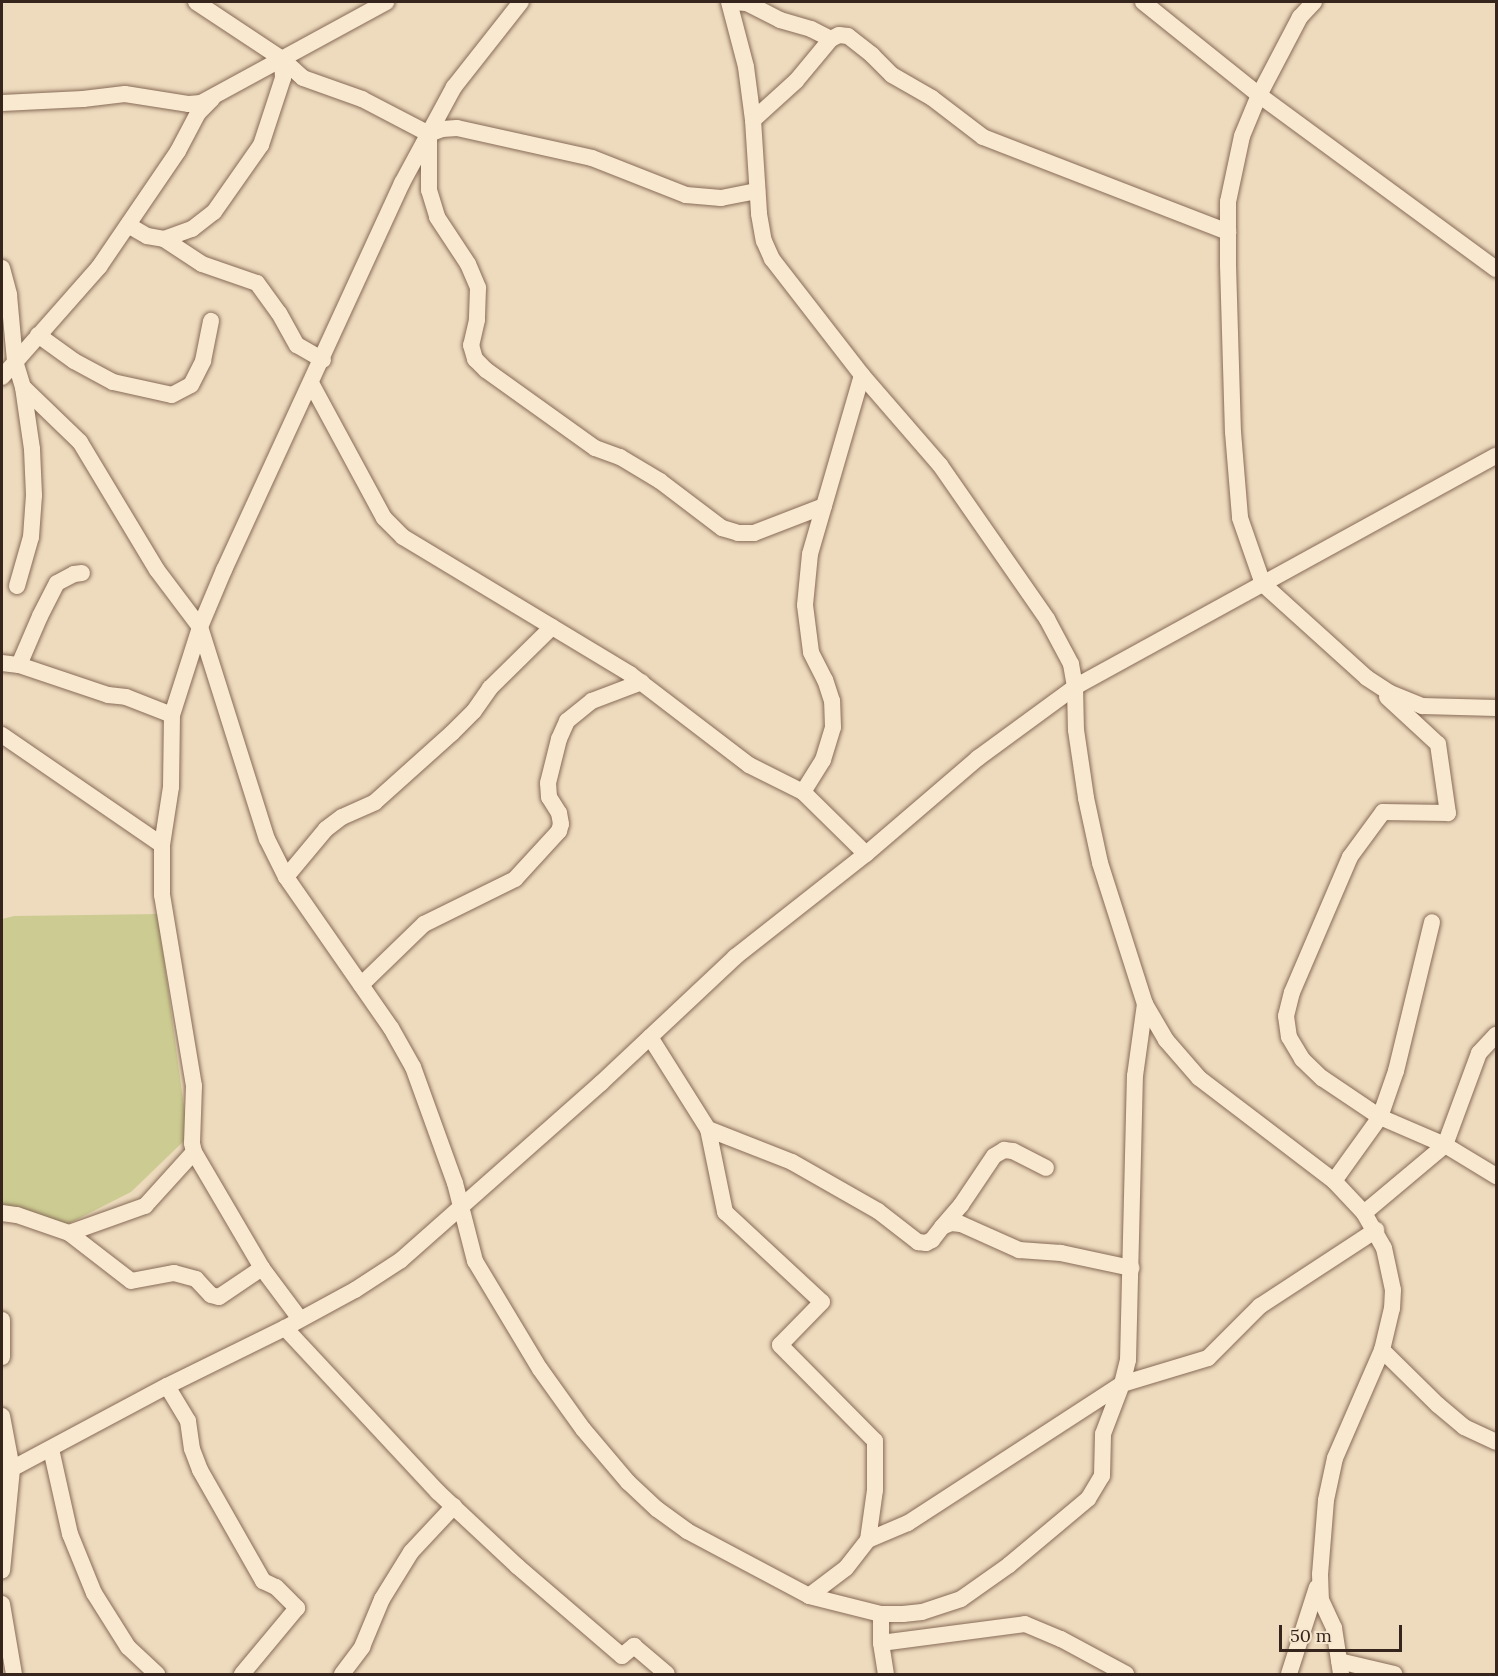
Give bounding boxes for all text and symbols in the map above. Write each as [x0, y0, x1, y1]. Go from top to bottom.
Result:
scale bar [1282, 1613, 1405, 1651]
text: 50 m [1290, 1624, 1332, 1647]

